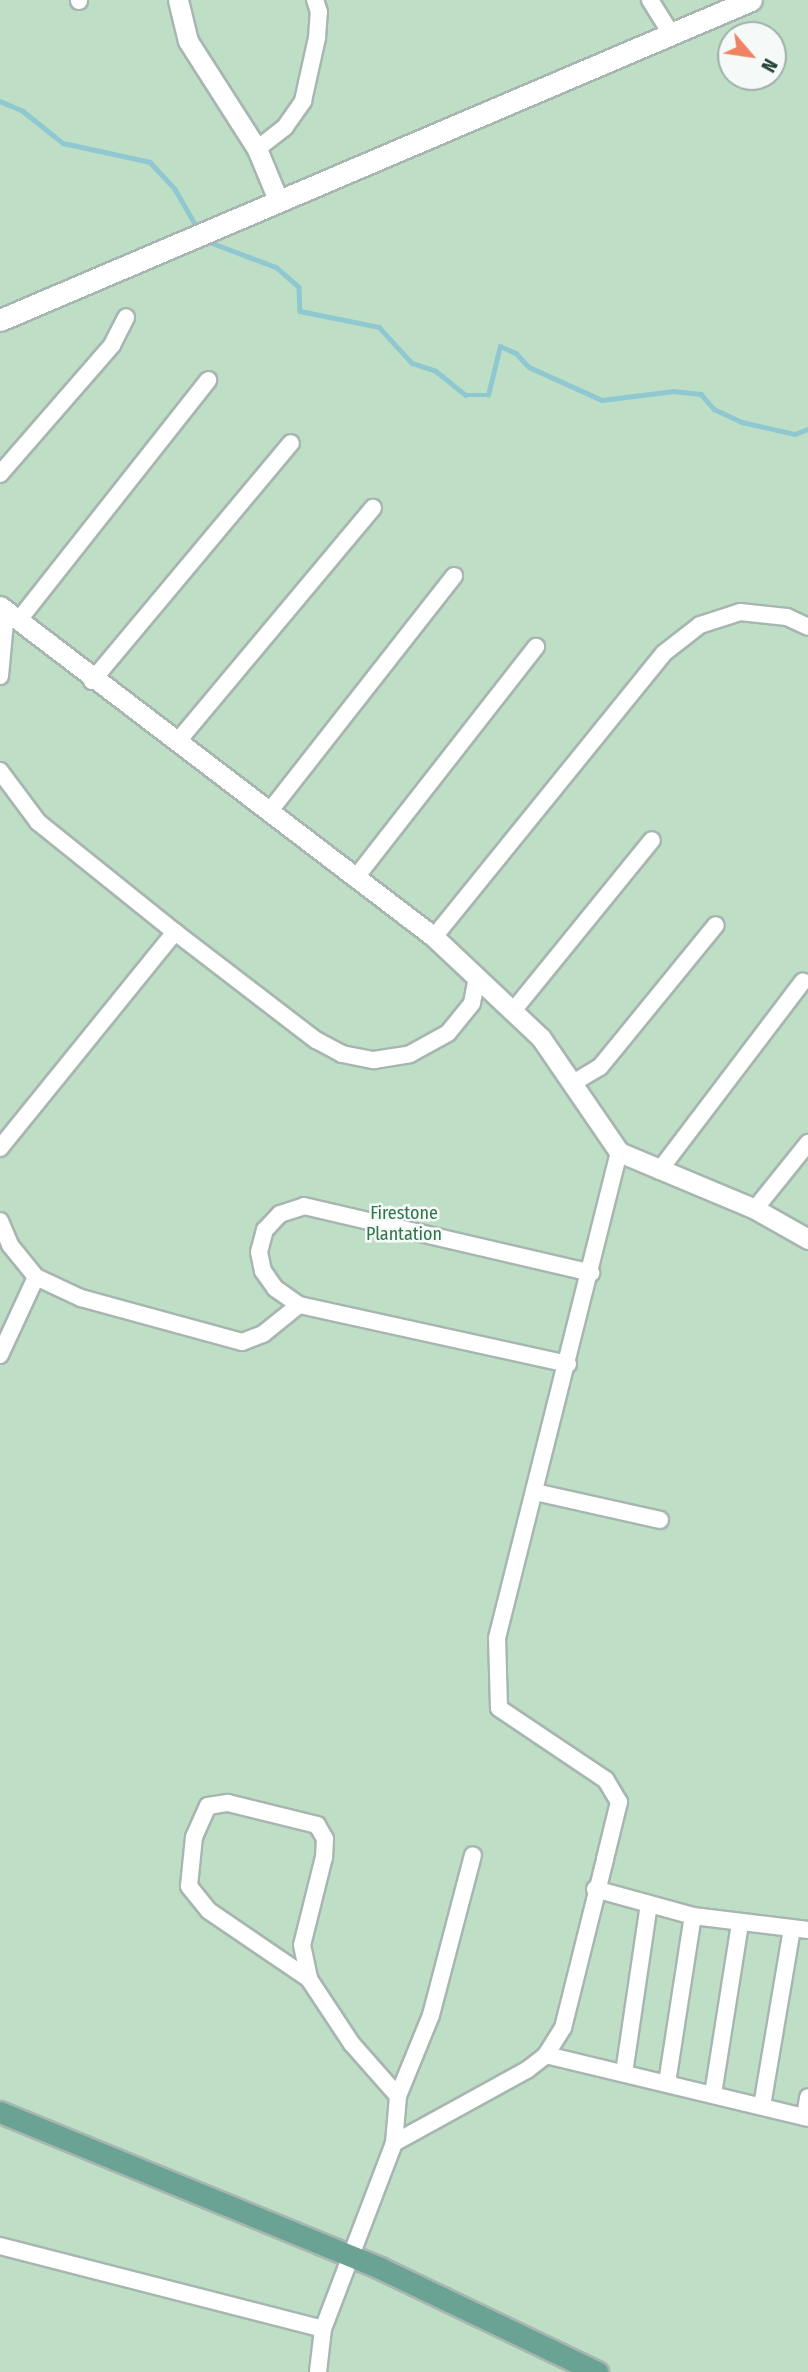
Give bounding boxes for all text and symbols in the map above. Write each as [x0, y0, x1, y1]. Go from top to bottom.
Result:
north arrow [717, 21, 787, 91]
text: N [756, 55, 782, 76]
park label: Firestone Plantation [366, 1203, 442, 1246]

